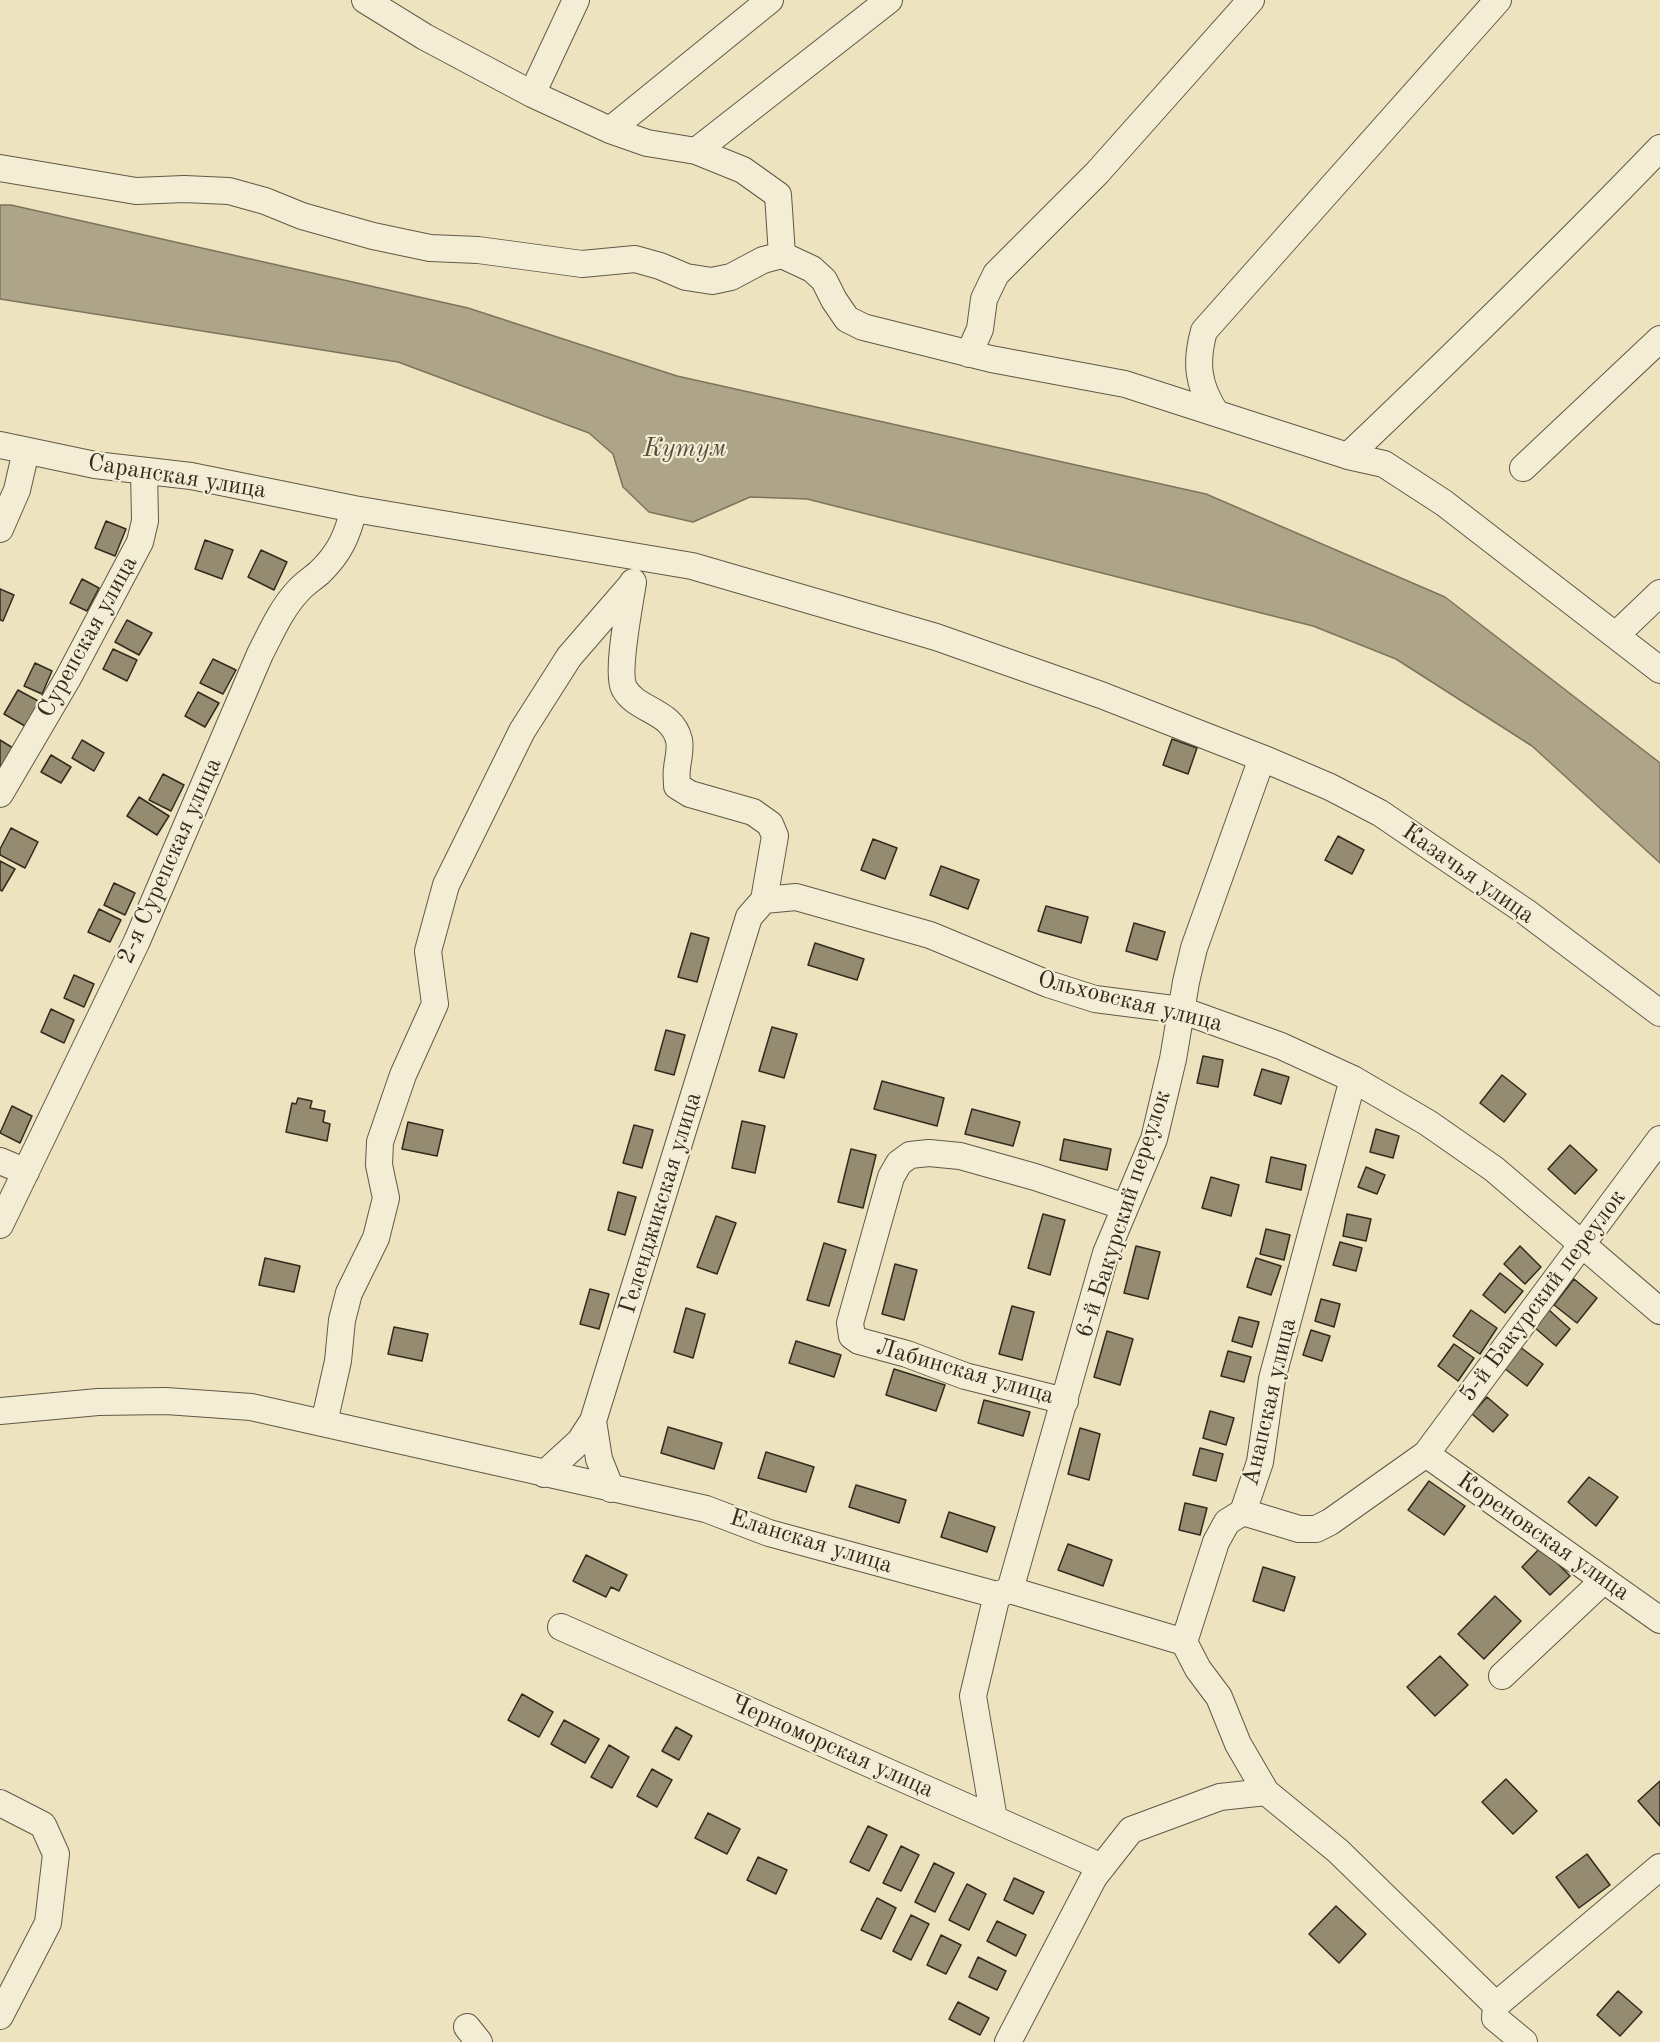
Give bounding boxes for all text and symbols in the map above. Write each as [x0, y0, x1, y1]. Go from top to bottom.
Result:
water label: Кутум [643, 433, 727, 465]
street label: Саранская улица [86, 449, 268, 505]
street label: Сурепская улица [32, 551, 144, 723]
street label: 2-я Сурепская улица [112, 754, 228, 968]
street label: Казачья улица [1396, 818, 1540, 930]
street label: Ольховская улица [1035, 965, 1225, 1039]
street label: 6-й Бакурский переулок [1070, 1087, 1178, 1341]
street label: Геленджикская улица [614, 1089, 708, 1317]
street label: 5-й Бакурский переулок [1454, 1184, 1632, 1408]
street label: Анапская улица [1237, 1315, 1303, 1489]
street label: Лабинская улица [873, 1333, 1057, 1411]
street label: Кореновская улица [1451, 1467, 1635, 1607]
street label: Еланская улица [726, 1504, 896, 1580]
street label: Черноморская улица [726, 1689, 938, 1805]

